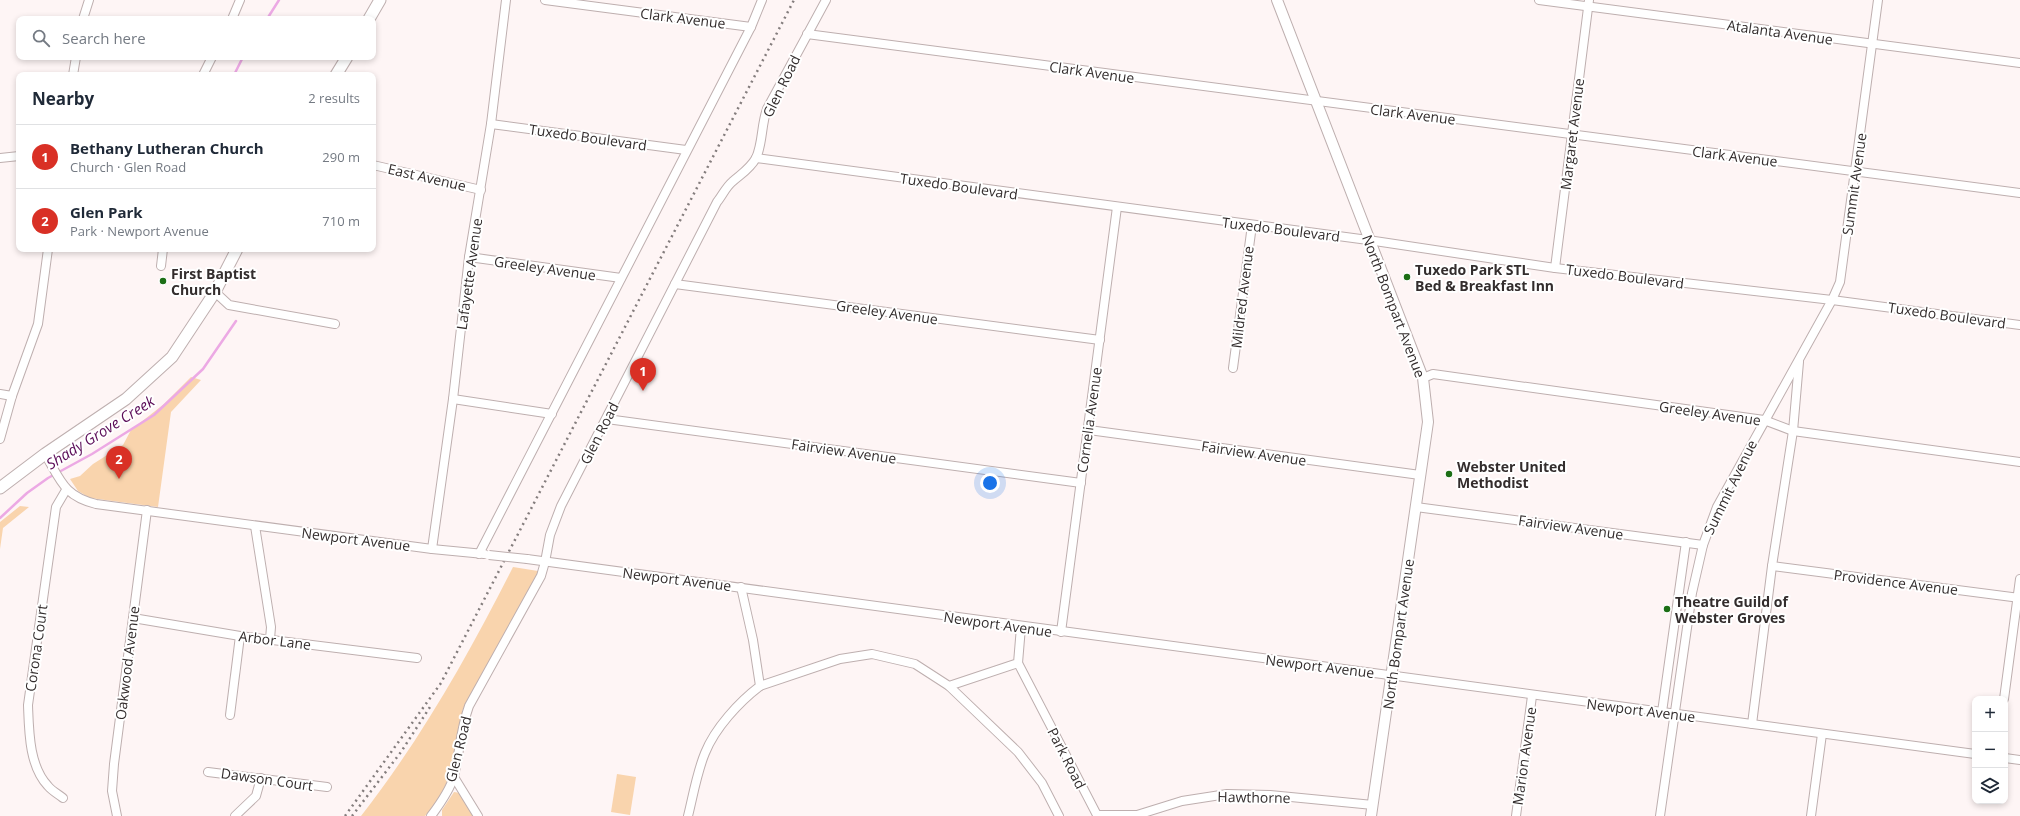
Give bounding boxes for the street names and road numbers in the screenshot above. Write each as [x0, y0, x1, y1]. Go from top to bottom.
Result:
street label: Clark Avenue [639, 3, 727, 33]
street label: Atalanta Avenue [1726, 15, 1834, 49]
street label: Glen Road [758, 52, 804, 120]
street label: Clark Avenue [1048, 57, 1136, 87]
street label: Margaret Avenue [1556, 77, 1588, 191]
street label: Clark Avenue [1369, 99, 1457, 129]
street label: Tuxedo Boulevard [528, 119, 648, 155]
street label: Summit Avenue [1837, 132, 1871, 236]
street label: Clark Avenue [1691, 141, 1779, 171]
street label: East Avenue [386, 159, 468, 195]
street label: Tuxedo Boulevard [899, 168, 1019, 204]
street label: Tuxedo Boulevard [1221, 212, 1341, 246]
street label: Lafayette Avenue [452, 217, 486, 331]
street label: North Bompart Avenue [1358, 232, 1430, 380]
street label: Mildred Avenue [1226, 245, 1258, 349]
street label: Greeley Avenue [493, 251, 597, 285]
street label: Tuxedo Boulevard [1565, 259, 1685, 293]
street label: Greeley Avenue [835, 295, 939, 329]
street label: Tuxedo Boulevard [1887, 297, 2007, 333]
street label: Cornelia Avenue [1072, 366, 1106, 474]
street label: Greeley Avenue [1658, 396, 1762, 430]
street label: Glen Road [575, 399, 623, 467]
street label: Fairview Avenue [790, 434, 898, 468]
street label: Fairview Avenue [1200, 436, 1308, 470]
street label: Summit Avenue [1699, 436, 1761, 537]
street label: Fairview Avenue [1517, 510, 1625, 544]
street label: Newport Avenue [301, 523, 412, 555]
street label: North Bompart Avenue [1378, 557, 1418, 710]
street label: Newport Avenue [622, 563, 733, 595]
street label: Providence Avenue [1833, 565, 1959, 599]
street label: Corona Court [20, 603, 52, 693]
street label: Oakwood Avenue [111, 605, 143, 721]
street label: Newport Avenue [943, 607, 1054, 641]
street label: Arbor Lane [238, 626, 312, 654]
street label: Newport Avenue [1265, 650, 1376, 682]
street label: Newport Avenue [1586, 694, 1697, 726]
street label: Marion Avenue [1508, 706, 1540, 806]
street label: Glen Road [441, 714, 475, 784]
street label: Park Road [1043, 724, 1091, 792]
street label: Dawson Court [220, 763, 314, 795]
street label: Hawthorne [1217, 787, 1291, 807]

